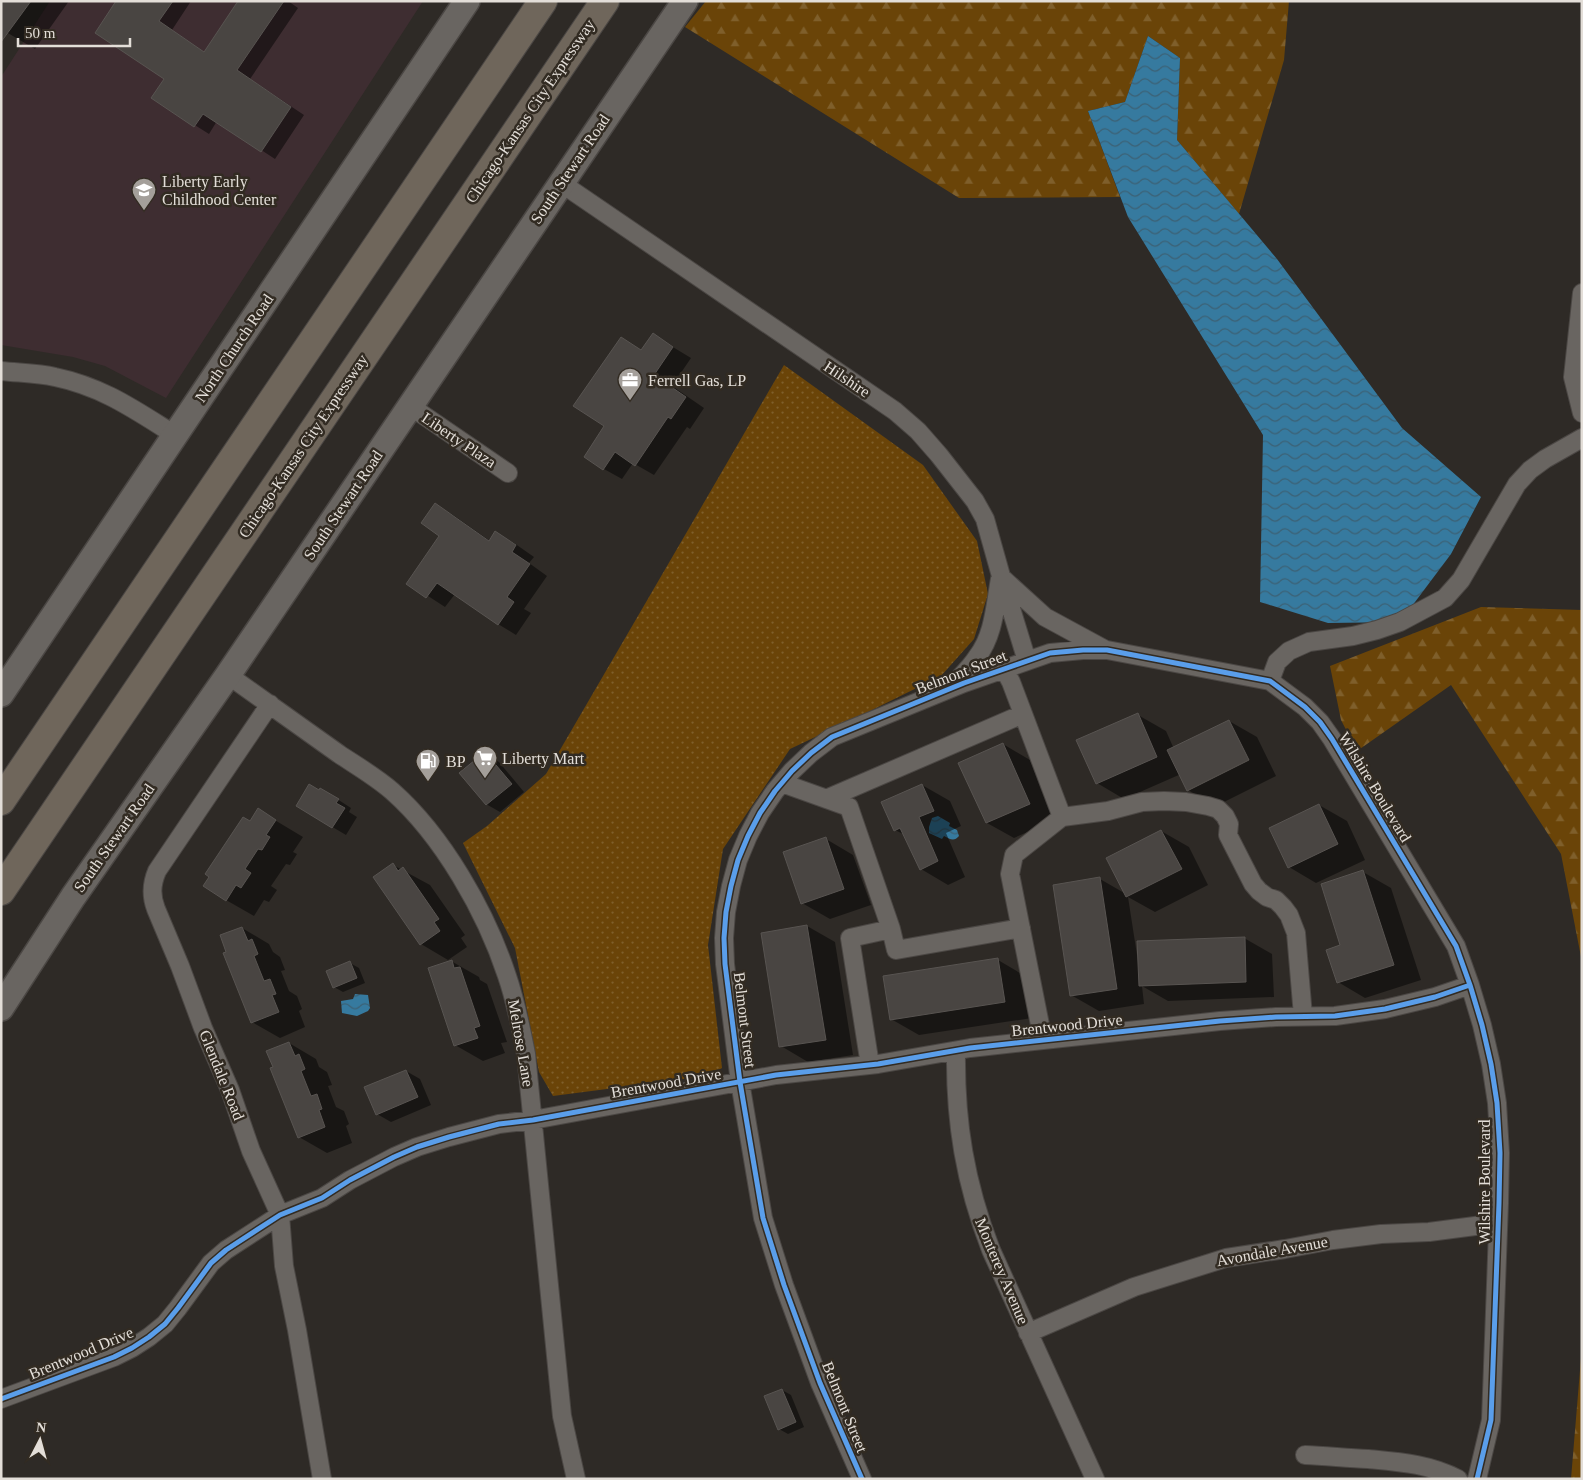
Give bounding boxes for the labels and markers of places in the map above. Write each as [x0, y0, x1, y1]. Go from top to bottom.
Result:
place label: Liberty Early Childhood Center [162, 173, 277, 208]
school or university icon: Liberty Early Childhood Center [131, 177, 157, 211]
office icon: Ferrell Gas, LP [617, 367, 643, 401]
place label: Ferrell Gas, LP [648, 372, 746, 389]
supermarket icon: Liberty Mart [472, 745, 498, 779]
fuel station icon: BP [415, 748, 441, 782]
place label: Liberty Mart [502, 750, 585, 768]
place label: BP [446, 753, 466, 770]

